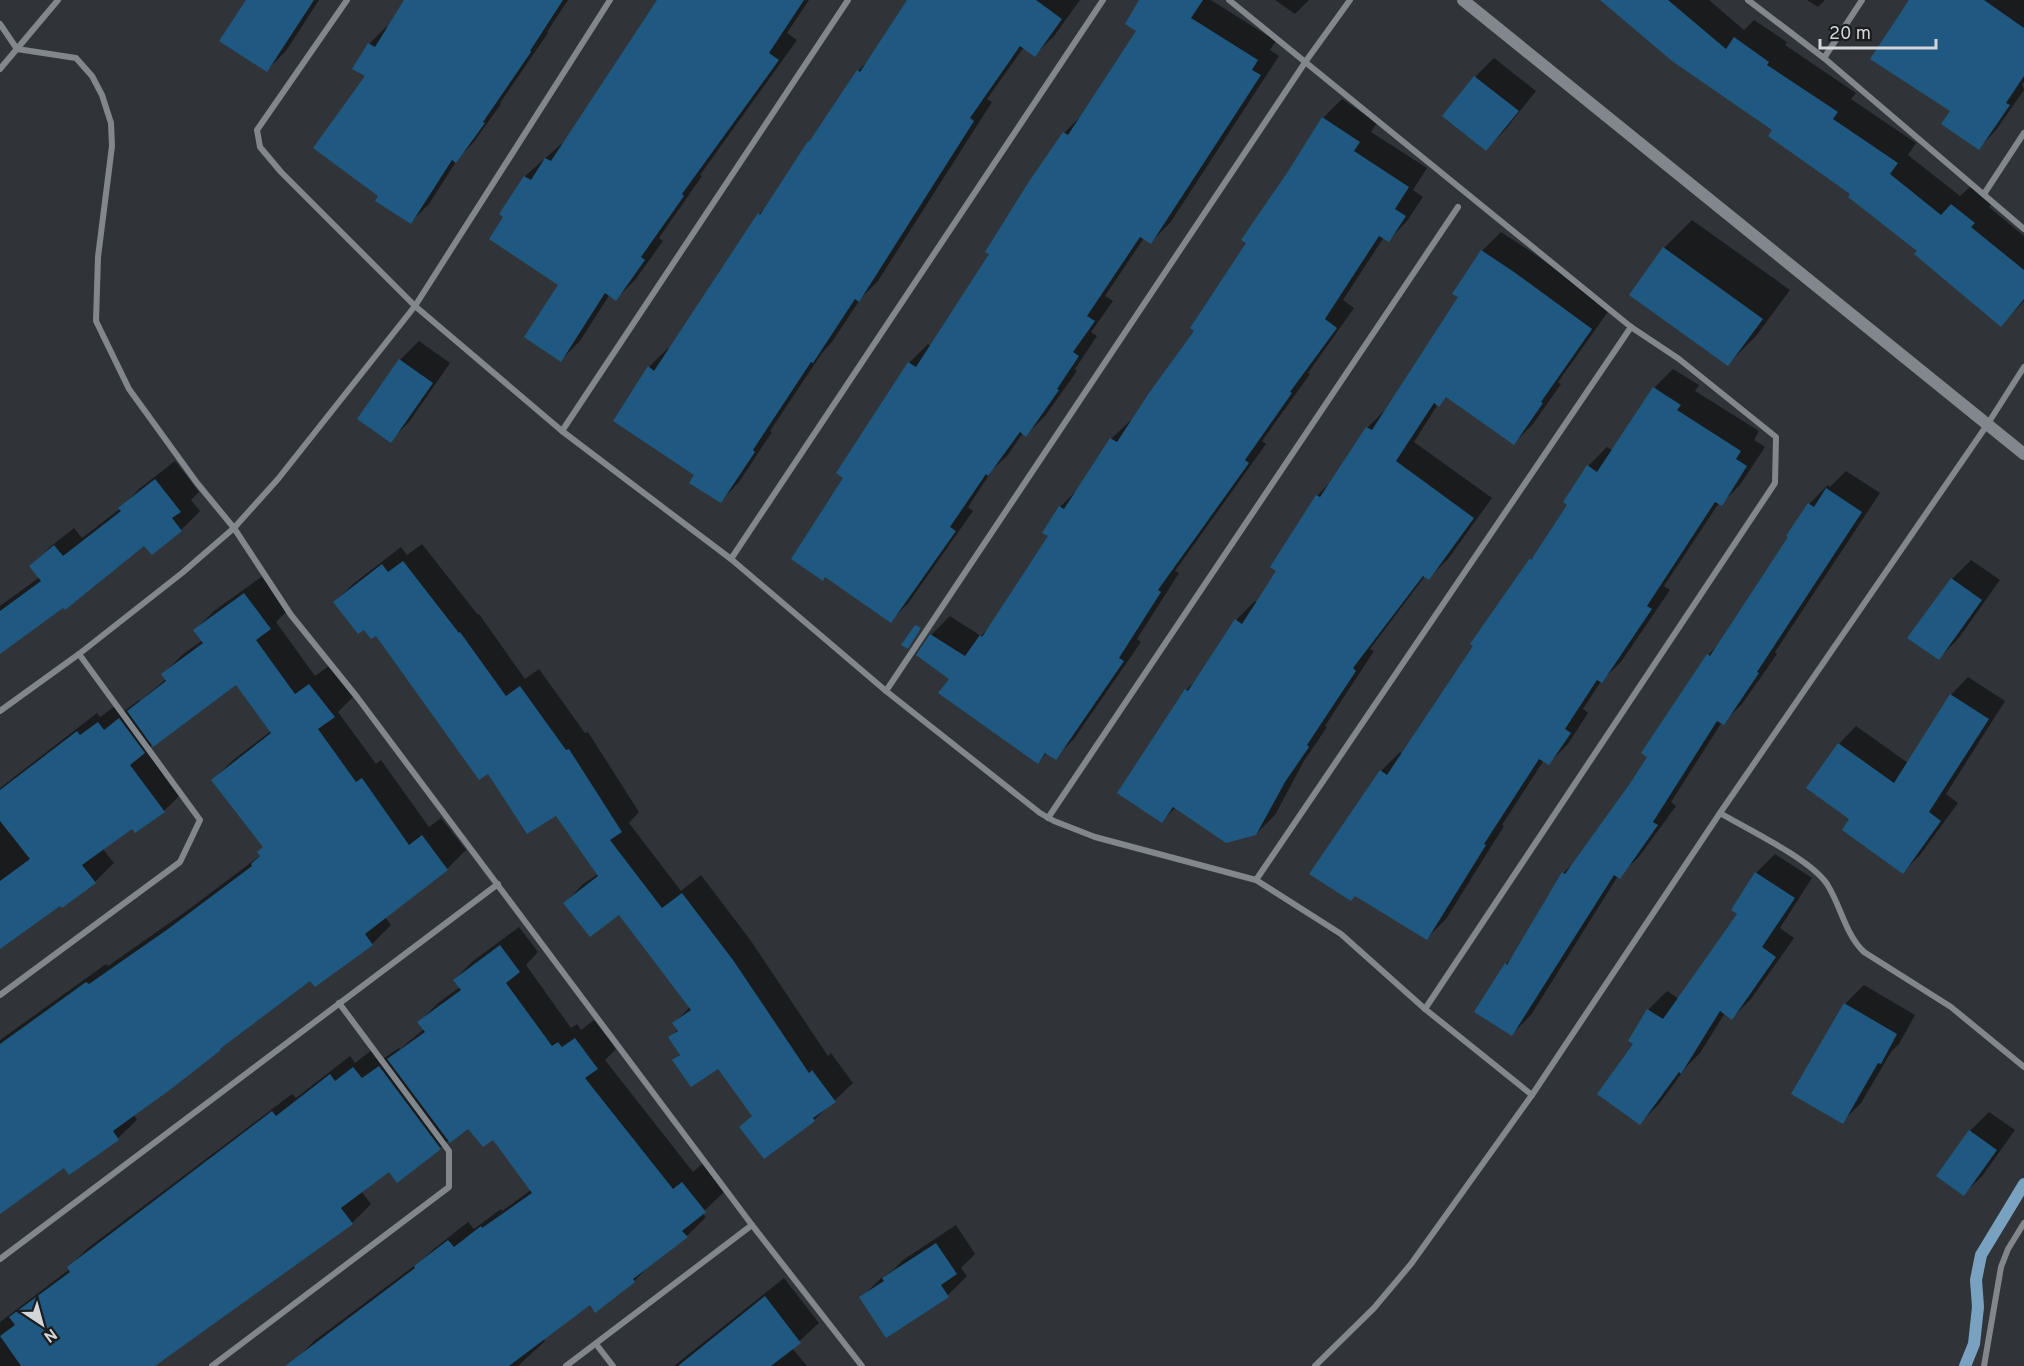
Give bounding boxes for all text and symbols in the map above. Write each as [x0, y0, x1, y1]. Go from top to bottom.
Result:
scale bar [1820, 12, 1936, 50]
text: 20 m [1829, 23, 1871, 46]
north arrow [12, 1294, 72, 1354]
text: N [39, 1323, 60, 1346]

